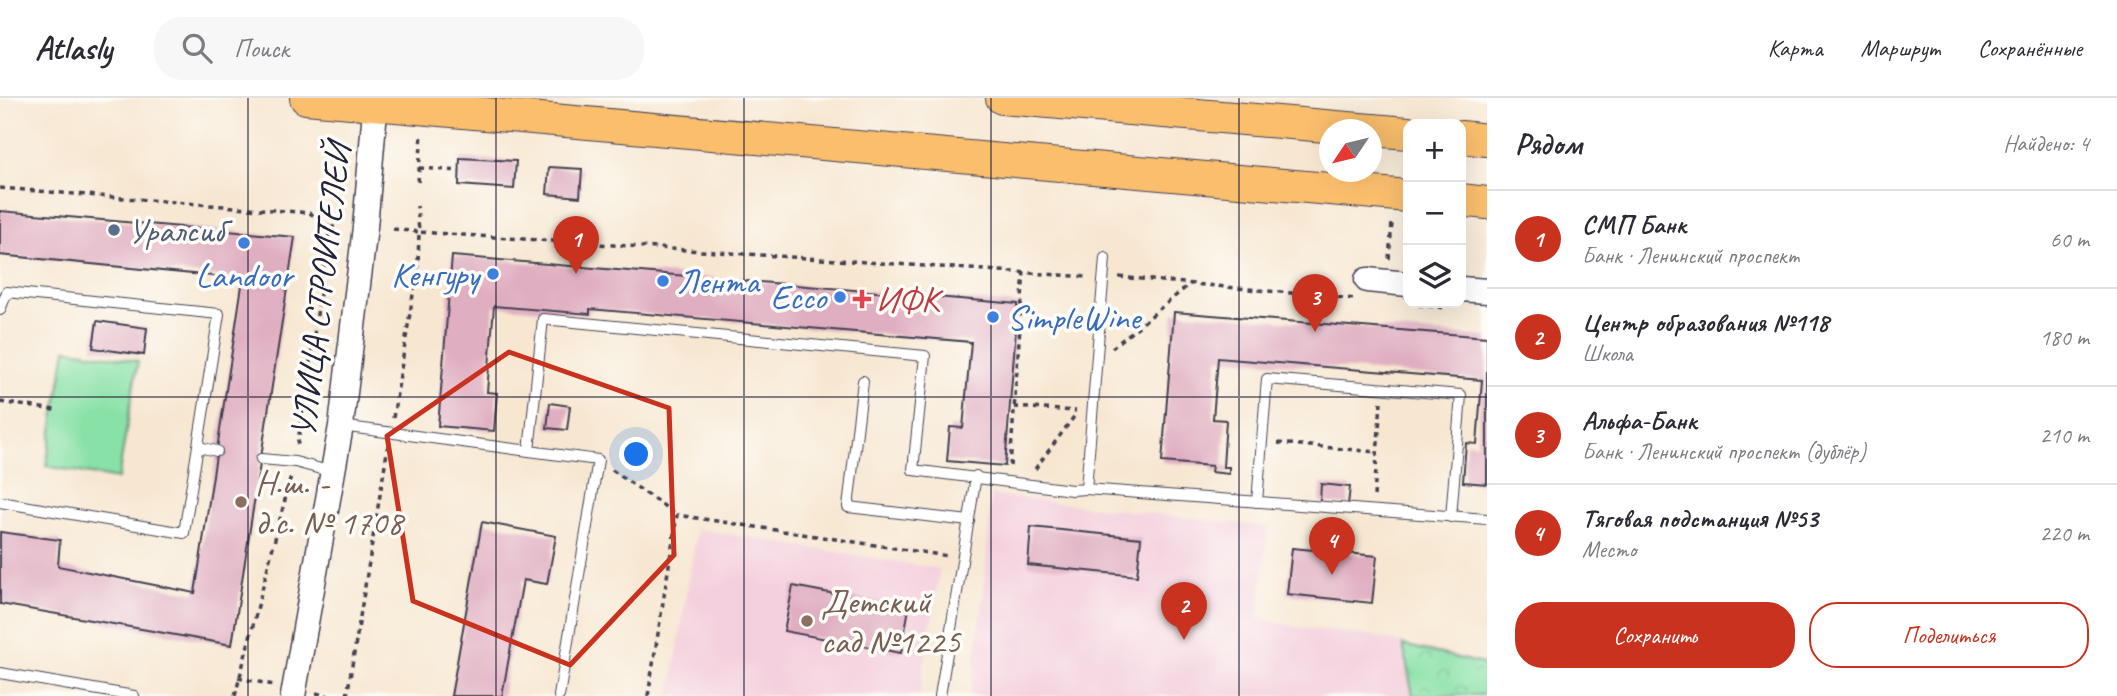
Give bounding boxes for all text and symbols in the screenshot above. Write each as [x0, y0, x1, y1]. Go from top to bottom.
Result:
search box [154, 17, 644, 80]
text: Atlasly [35, 27, 112, 69]
icon: search [178, 29, 216, 67]
text: Поиск [234, 32, 289, 65]
text: Карта [1768, 33, 1823, 63]
text: Маршрут [1861, 33, 1940, 63]
text: Сохранённые [1978, 33, 2082, 63]
north arrow [1319, 119, 1382, 182]
map controls [1403, 119, 1466, 308]
button: + [1403, 119, 1466, 182]
text: Рядом [1515, 125, 1582, 163]
text: Найдено: 4 [2003, 129, 2089, 158]
street label: УЛИЦА СТРОИТЕЛЕЙ [280, 135, 362, 439]
button: − [1403, 182, 1466, 245]
place label: Уралсиб [128, 208, 233, 253]
text: СМП Банк [1582, 208, 1686, 241]
pin: 1 [553, 216, 599, 274]
marker: Уралсиб [106, 222, 122, 238]
text: 1 [1533, 225, 1543, 254]
text: 60 m [2050, 225, 2089, 254]
marker: Landoor [236, 235, 252, 251]
text: Банк · Ленинский проспект [1582, 241, 1799, 270]
button: layers [1403, 245, 1466, 308]
place label: Кенгуру [391, 252, 482, 297]
place label: Landoor [195, 253, 295, 298]
place label: Лента [677, 259, 761, 304]
marker: Кенгуру [485, 266, 501, 282]
marker: Лента [655, 273, 671, 289]
pin: 3 [1292, 274, 1338, 332]
place label: Ecco [770, 275, 828, 320]
place label: ИФК [876, 277, 944, 322]
marker: Ecco [832, 289, 848, 305]
marker: ИФК [854, 291, 870, 307]
place label: SimpleWine [1007, 295, 1143, 340]
text: Центр образования №118 [1582, 306, 1829, 339]
marker: SimpleWine [985, 309, 1001, 325]
text: 2 [1533, 323, 1543, 352]
text: 180 m [2040, 323, 2089, 352]
text: Школа [1582, 339, 1633, 368]
text: Альфа-Банк [1582, 404, 1697, 437]
text: 3 [1533, 421, 1543, 450]
text: 210 m [2040, 421, 2089, 450]
your location [619, 437, 653, 471]
text: Банк · Ленинский проспект (дублёр) [1582, 437, 1866, 466]
place label: Н.ш. - д.с. № 1708 [255, 460, 406, 545]
marker: Н.ш. - д.с. № 1708 [233, 494, 249, 510]
text: Тяговая подстанция №53 [1582, 502, 1818, 535]
pin: 4 [1309, 517, 1355, 575]
text: 4 [1533, 519, 1543, 548]
text: 220 m [2040, 519, 2089, 548]
text: Место [1582, 535, 1636, 564]
place label: Детский сад №1225 [821, 579, 962, 664]
pin: 2 [1161, 582, 1207, 640]
button: Сохранить [1515, 602, 1795, 668]
button: Поделиться [1809, 602, 2089, 668]
marker: Детский сад №1225 [799, 613, 815, 629]

